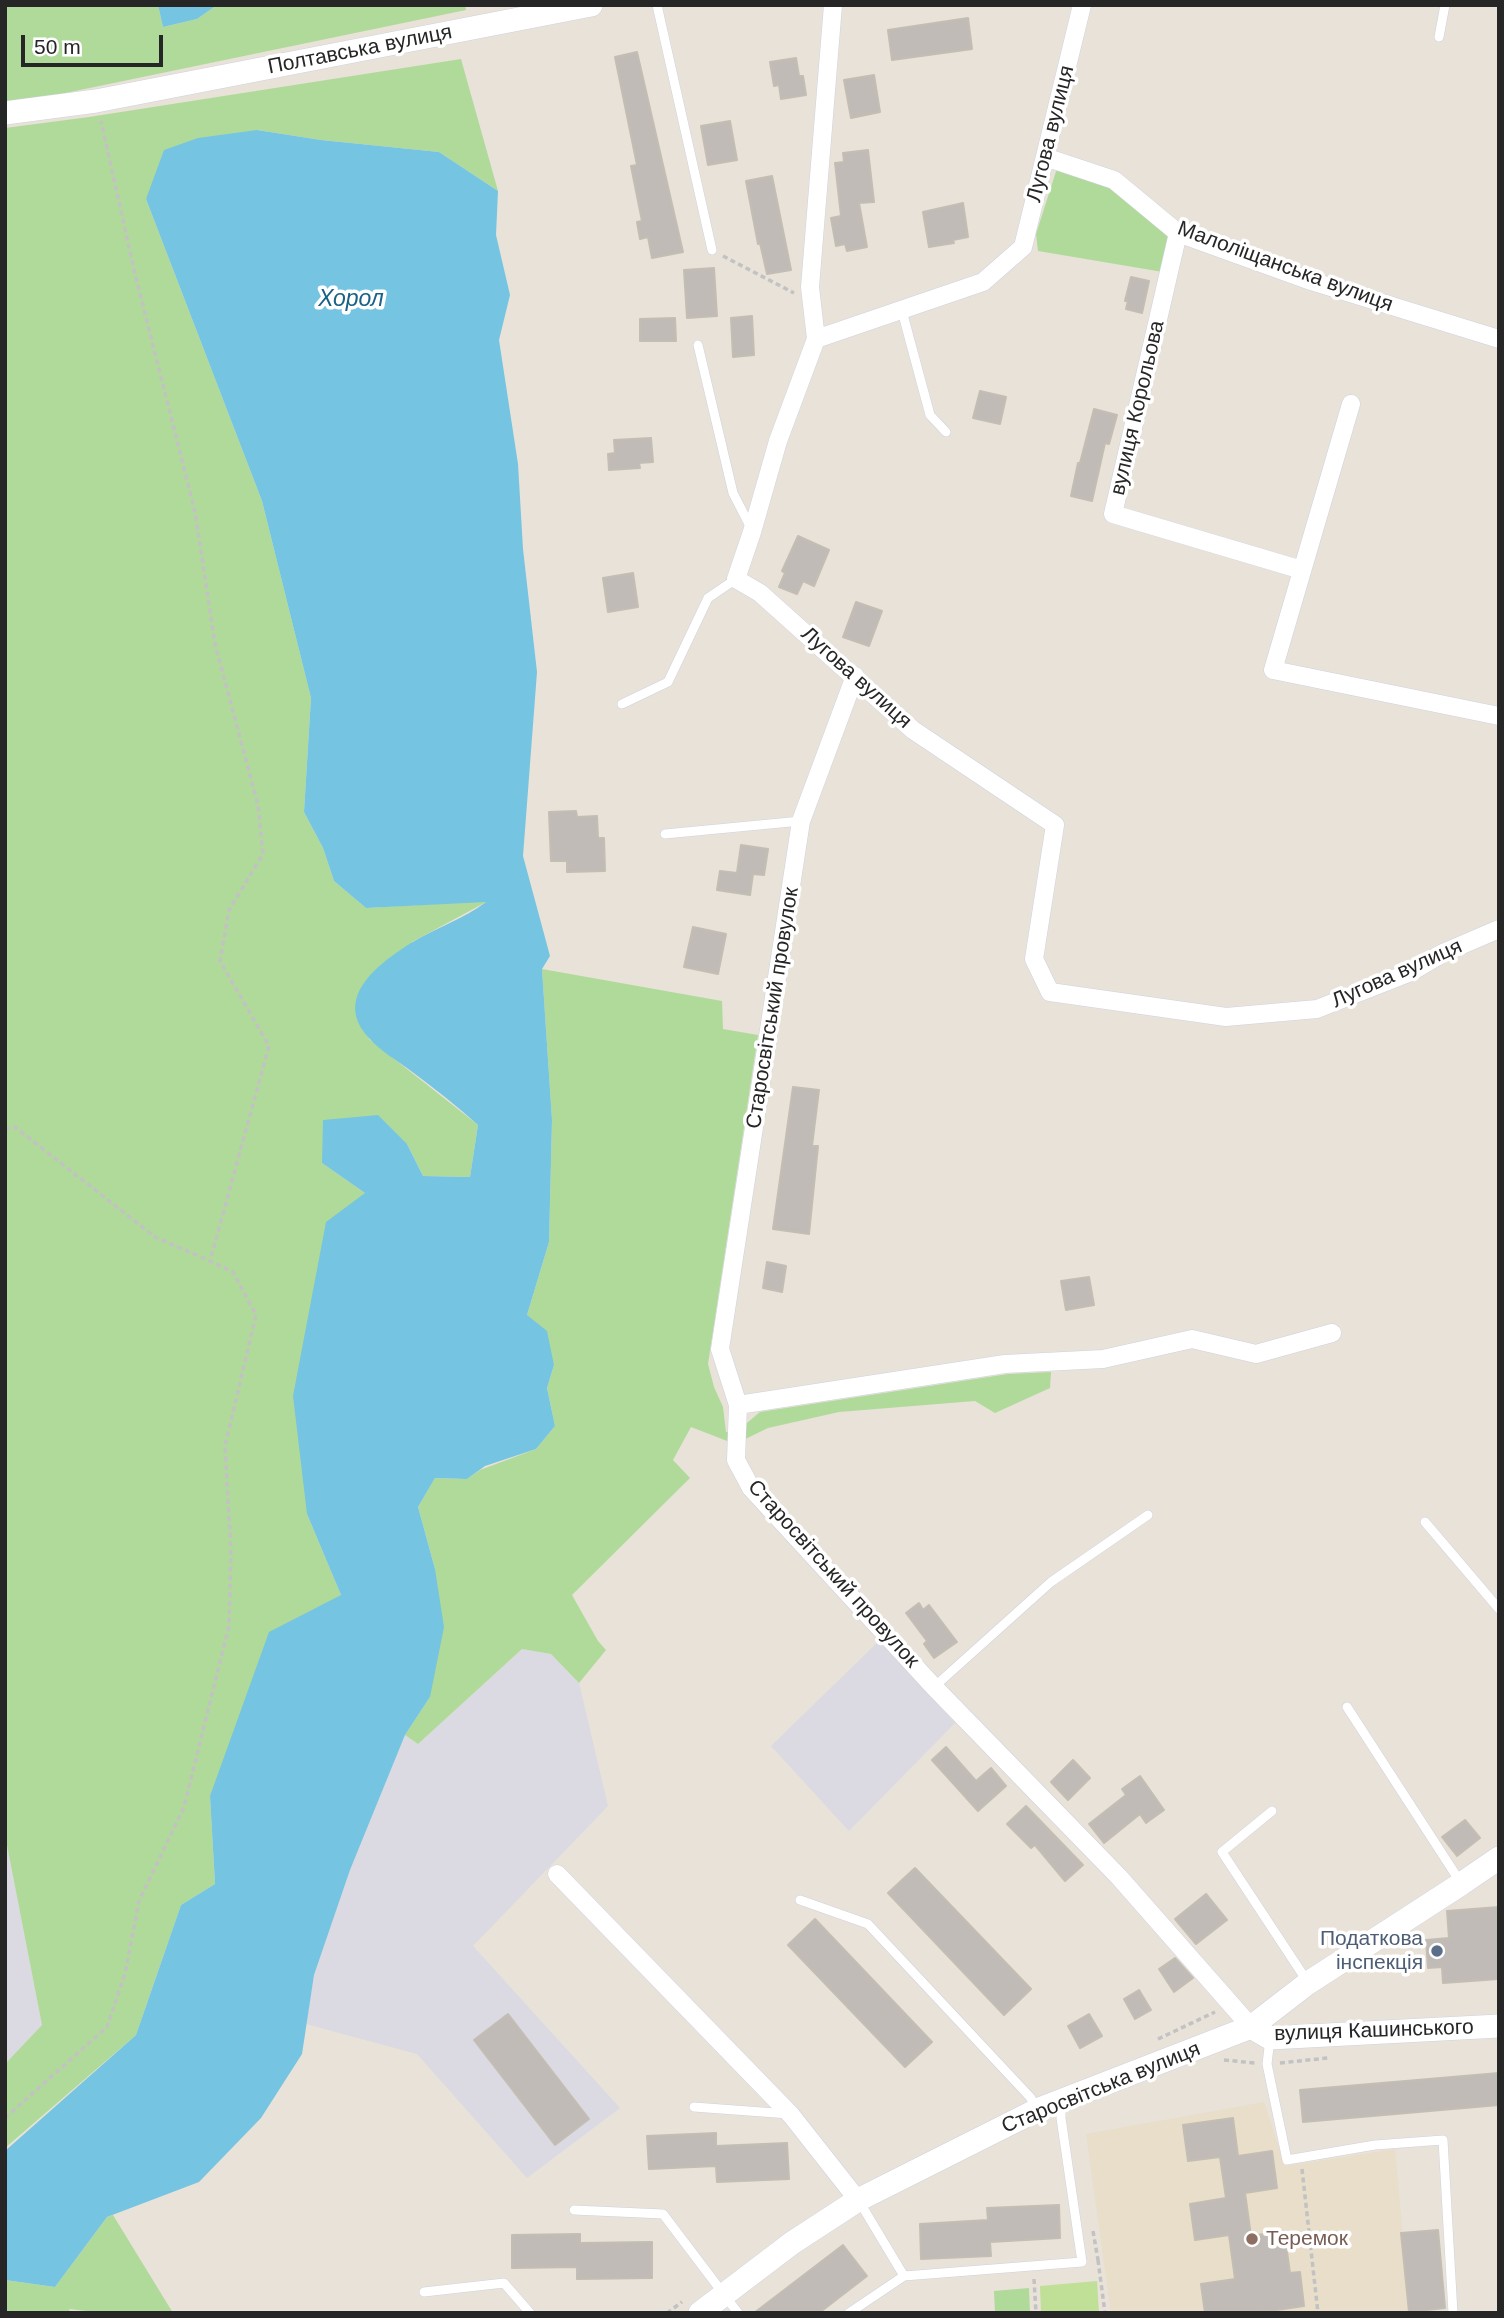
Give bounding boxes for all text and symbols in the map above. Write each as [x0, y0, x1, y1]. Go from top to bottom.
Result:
street label: Полтавська вулиця [266, 20, 454, 80]
scale bar [24, 21, 166, 65]
text: 50 m [34, 35, 81, 58]
street label: Лугова вулиця [1022, 63, 1080, 205]
street label: Малоліщанська вулиця [1174, 216, 1396, 318]
water label: Хорол [318, 286, 384, 314]
street label: вулиця Корольова [1106, 318, 1170, 498]
street label: Лугова вулиця [796, 622, 916, 734]
street label: Старосвітський провулок [741, 886, 805, 1130]
street label: Лугова вулиця [1328, 934, 1466, 1014]
street label: Старосвітський провулок [742, 1475, 924, 1673]
place label: Податкова інспекція [1320, 1926, 1423, 1976]
marker: Податкова інспекція [1429, 1943, 1445, 1959]
street label: вулиця Кашинського [1274, 2015, 1474, 2047]
street label: Старосвітська вулиця [998, 2037, 1204, 2139]
place label: Теремок [1266, 2226, 1348, 2252]
marker: Теремок [1244, 2231, 1260, 2247]

